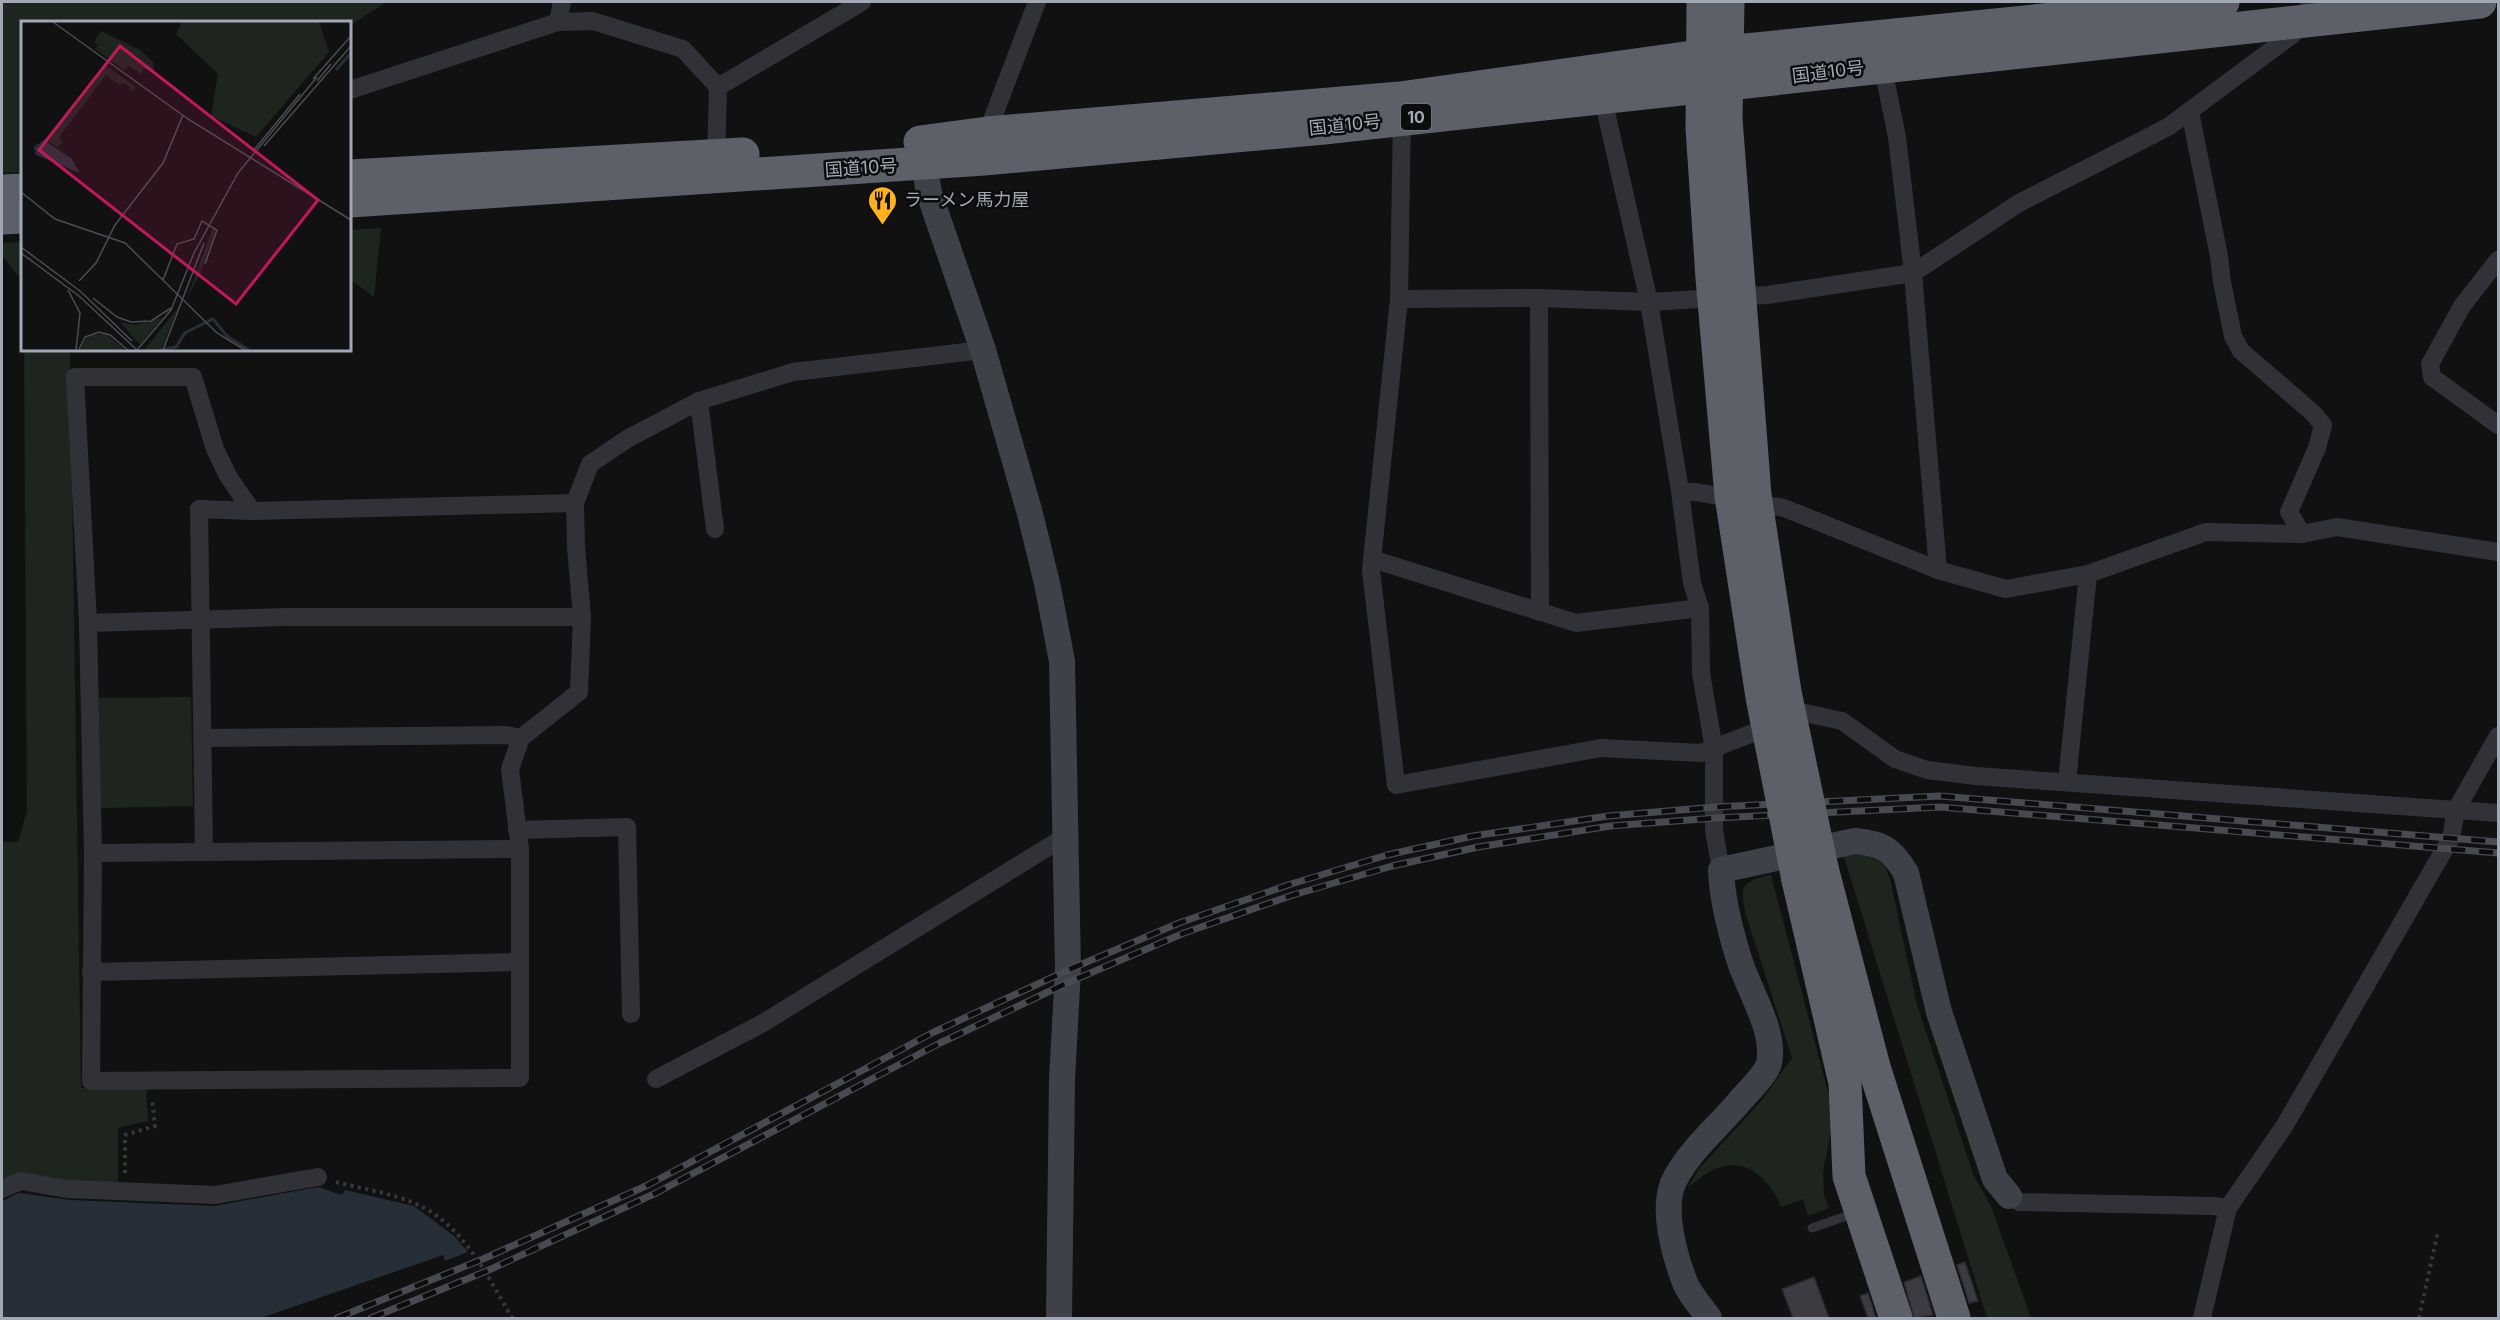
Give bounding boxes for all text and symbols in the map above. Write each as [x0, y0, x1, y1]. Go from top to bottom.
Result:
inset map [21, 21, 351, 351]
street label: 国道10号 [1791, 57, 1865, 86]
road number: 10 [1401, 104, 1431, 130]
street label: 国道10号 [1308, 110, 1382, 139]
street label: 国道10号 [824, 154, 898, 181]
restaurant icon: ラーメン馬力屋 [867, 184, 899, 226]
place label: ラーメン馬力屋 [904, 189, 1029, 210]

